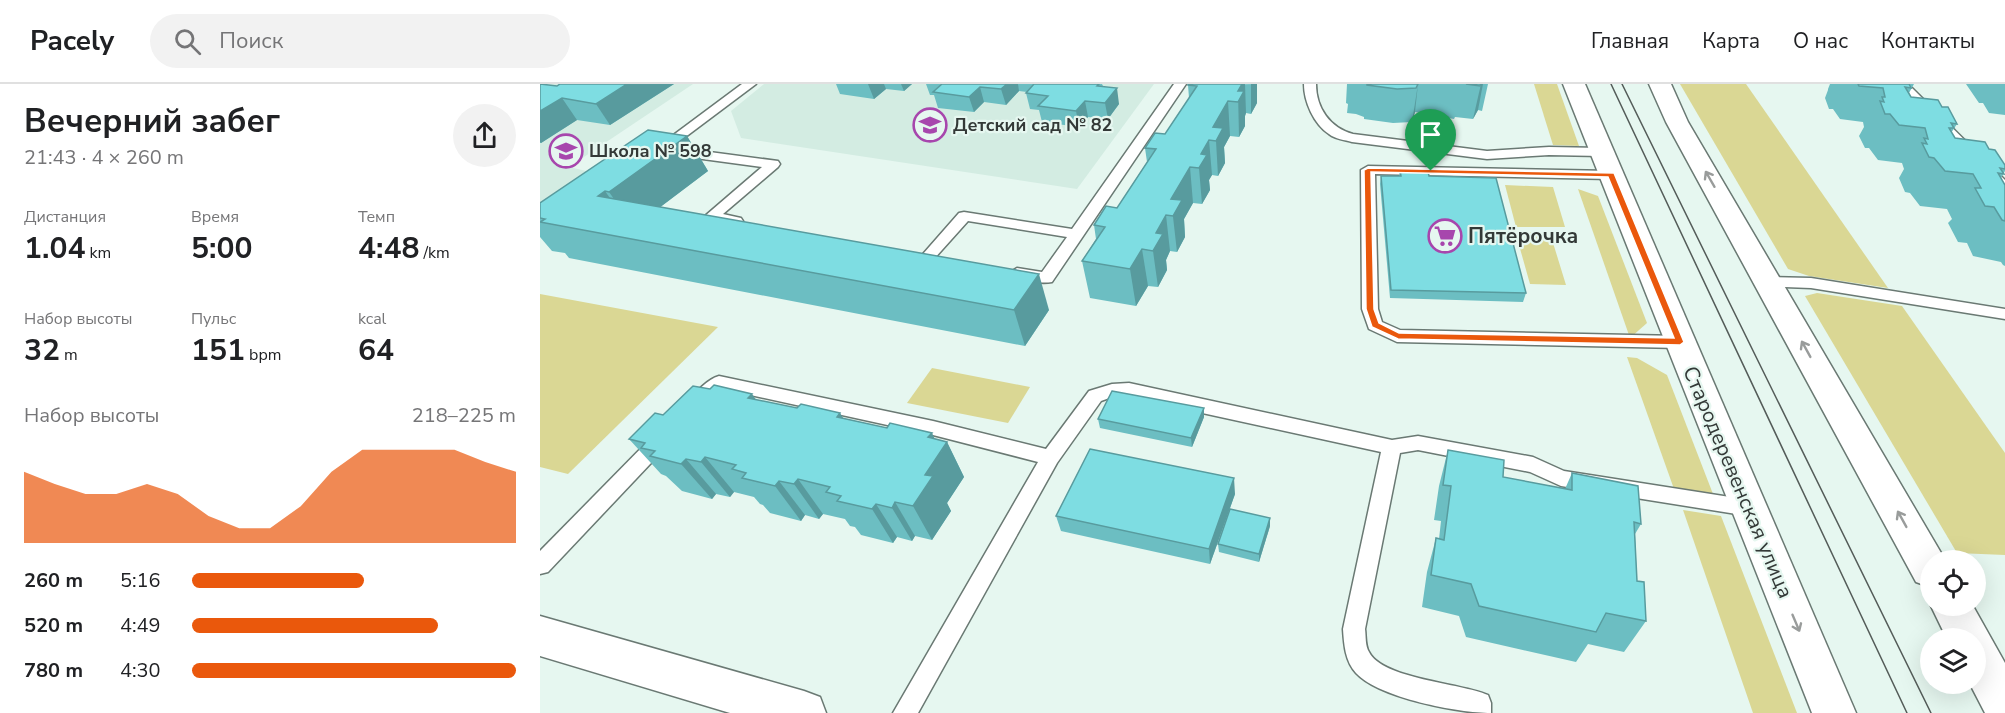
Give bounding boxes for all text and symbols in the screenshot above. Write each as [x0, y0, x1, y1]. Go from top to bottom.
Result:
search box [150, 14, 570, 68]
text: Pacely [30, 22, 114, 60]
icon: search [171, 25, 204, 58]
text: Поиск [219, 26, 283, 56]
text: Главная [1591, 27, 1669, 55]
text: Карта [1702, 27, 1760, 55]
text: О нас [1793, 27, 1848, 55]
text: Контакты [1881, 27, 1975, 55]
text: Вечерний забег [24, 99, 280, 144]
button: share [453, 104, 516, 167]
school or university icon: Детский сад № 82 [912, 107, 948, 143]
pin [1405, 109, 1456, 171]
place label: Детский сад № 82 [953, 113, 1112, 137]
icon: arrive [1414, 118, 1447, 151]
school or university icon: Школа № 598 [548, 133, 584, 169]
place label: Школа № 598 [589, 139, 712, 163]
text: 21:43 · 4 × 260 m [24, 144, 184, 171]
one-way arrow [1704, 171, 1716, 188]
text: Дистанция [24, 206, 106, 228]
text: Время [191, 206, 239, 228]
text: Темп [358, 206, 395, 228]
supermarket icon: Пятёрочка [1427, 218, 1463, 254]
place label: Пятёрочка [1468, 222, 1578, 250]
text: 1.04 [24, 228, 85, 269]
text: 5:00 [191, 228, 252, 269]
text: 4:48 [358, 228, 419, 269]
text: km [85, 242, 111, 264]
text: /km [419, 242, 450, 264]
text: Набор высоты [24, 308, 132, 330]
text: Пульс [191, 308, 236, 330]
text: kcal [358, 308, 386, 330]
text: 32 [24, 330, 60, 371]
text: 151 [191, 330, 245, 371]
text: 64 [358, 330, 394, 371]
one-way arrow [1800, 341, 1812, 358]
text: m [60, 344, 78, 366]
text: bpm [245, 344, 281, 366]
street label: Стародеревенская улица [1676, 362, 1800, 602]
text: Набор высоты [24, 402, 159, 429]
text: 218–225 m [412, 402, 516, 429]
one-way arrow [1896, 511, 1908, 528]
map controls [1920, 550, 1986, 694]
button: locate [1920, 550, 1986, 616]
text: 260 m [24, 567, 83, 594]
text: 5:16 [120, 567, 161, 594]
text: 520 m [24, 612, 83, 639]
text: 4:49 [120, 612, 161, 639]
one-way arrow [1791, 614, 1802, 632]
button: layers [1920, 628, 1986, 694]
text: 780 m [24, 657, 83, 684]
text: 4:30 [120, 657, 161, 684]

